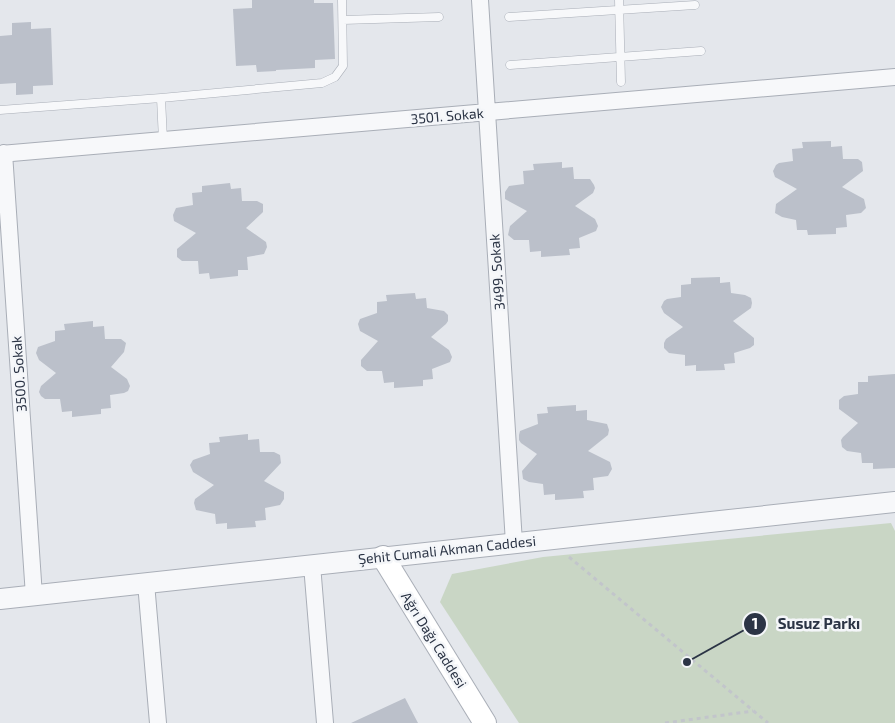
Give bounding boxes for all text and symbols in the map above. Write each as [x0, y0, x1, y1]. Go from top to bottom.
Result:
street label: 3501. Sokak [410, 104, 484, 127]
street label: 3499. Sokak [485, 233, 508, 311]
street label: 3500. Sokak [7, 335, 30, 413]
street label: Şehit Cumali Akman Caddesi [357, 532, 537, 568]
street label: Ağrı Dağı Caddesi [398, 589, 471, 691]
callout: Susuz Parkı [742, 609, 870, 639]
text: 1 [752, 614, 758, 632]
text: Susuz Parkı [778, 614, 860, 632]

